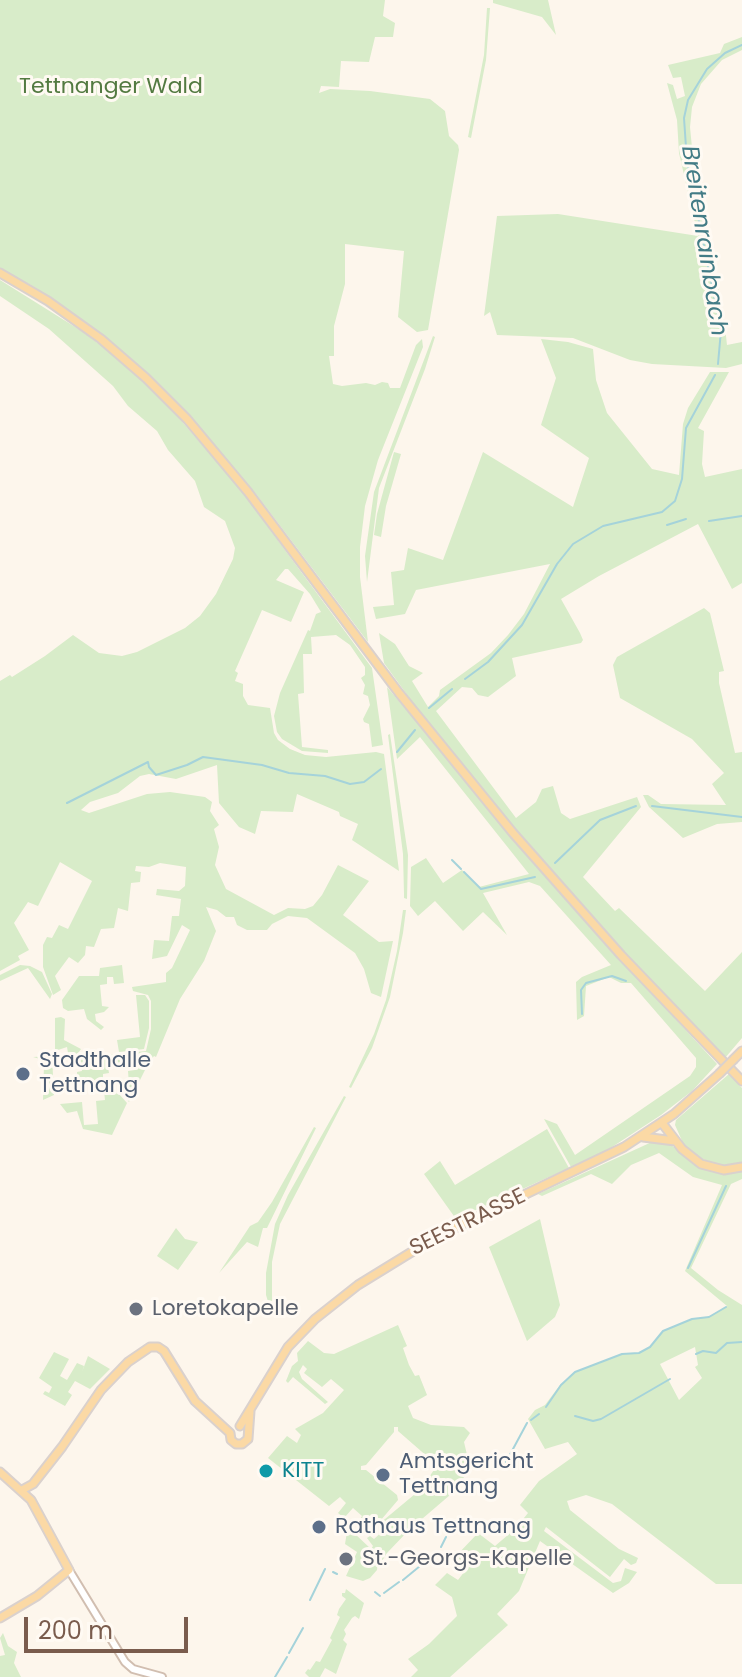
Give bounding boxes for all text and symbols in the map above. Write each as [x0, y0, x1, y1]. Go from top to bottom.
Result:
park label: Tettnanger Wald [19, 74, 203, 100]
water label: Breitenrainbach [674, 144, 732, 338]
place label: Stadthalle Tettnang [39, 1048, 151, 1100]
marker: Stadthalle Tettnang [14, 1065, 32, 1083]
street label: SEESTRASSE [406, 1184, 530, 1262]
place label: Loretokapelle [152, 1296, 299, 1322]
marker: Loretokapelle [127, 1300, 145, 1318]
place label: Amtsgericht Tettnang [399, 1449, 534, 1500]
place label: KITT [282, 1458, 324, 1484]
marker: KITT [257, 1462, 275, 1480]
marker: Amtsgericht Tettnang [374, 1466, 392, 1484]
place label: Rathaus Tettnang [335, 1514, 531, 1540]
marker: Rathaus Tettnang [310, 1518, 328, 1536]
place label: St.-Georgs-Kapelle [362, 1546, 572, 1572]
marker: St.-Georgs-Kapelle [337, 1550, 355, 1568]
scale bar [28, 1601, 192, 1651]
text: 200 m [38, 1614, 113, 1647]

